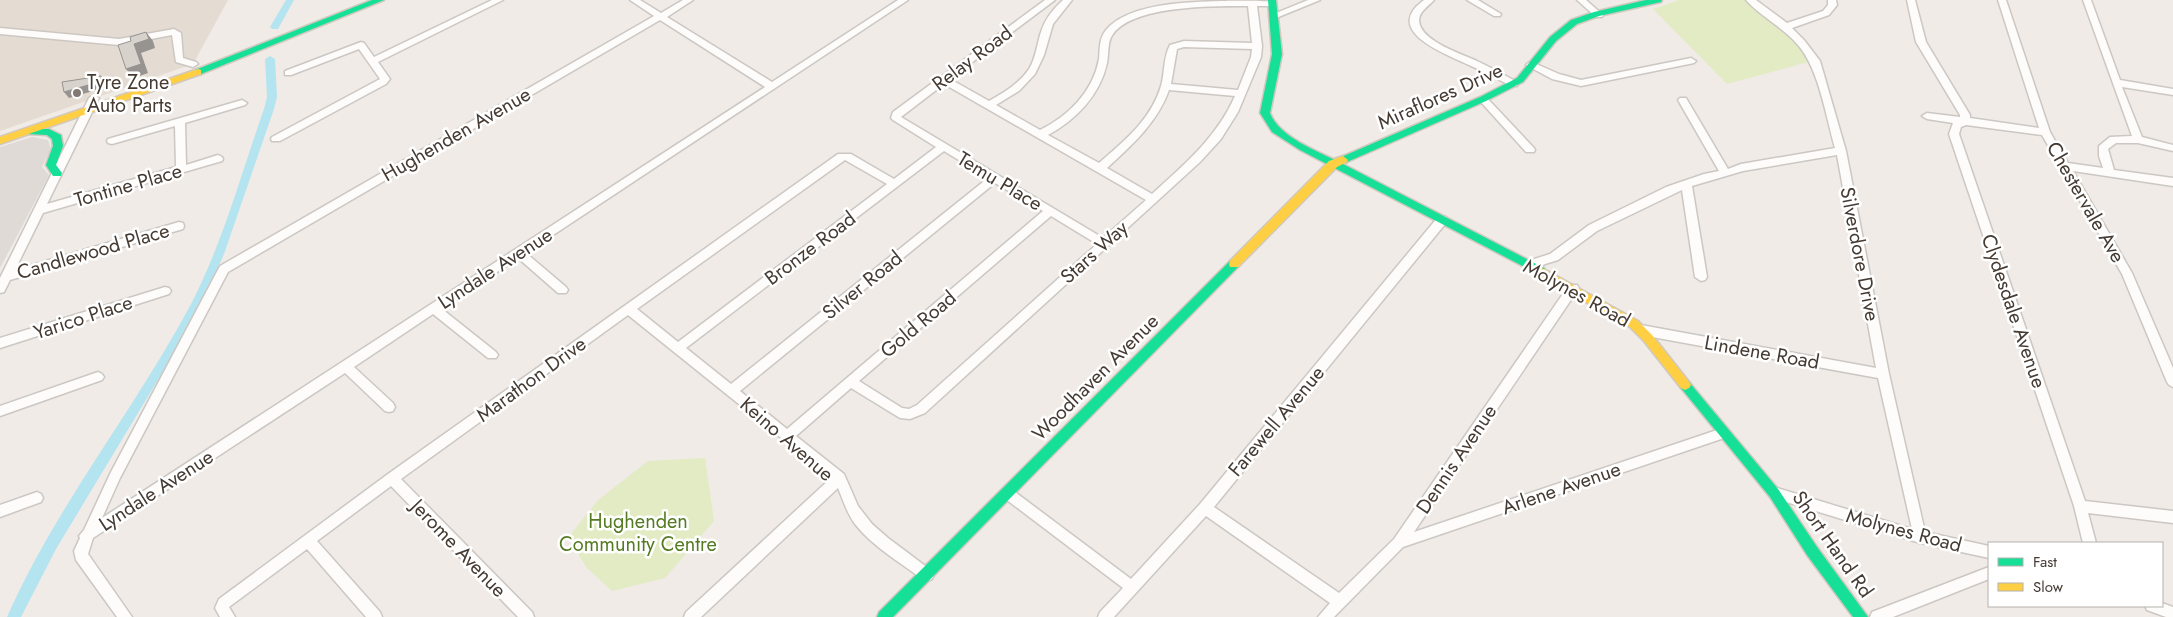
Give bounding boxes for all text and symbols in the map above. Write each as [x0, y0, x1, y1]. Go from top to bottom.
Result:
street label: Relay Road [926, 19, 1018, 98]
street label: Miraflores Drive [1373, 56, 1508, 137]
place label: Tyre Zone Auto Parts [87, 68, 172, 120]
street label: Hughenden Avenue [376, 80, 536, 189]
marker: Tyre Zone Auto Parts [71, 87, 83, 99]
street label: Chestervale Ave [2039, 136, 2132, 268]
street label: Temu Place [952, 145, 1048, 218]
street label: Tontine Place [71, 156, 185, 215]
street label: Silverdore Drive [1832, 185, 1887, 324]
street label: Bronze Road [759, 204, 862, 292]
street label: Stars Way [1054, 214, 1135, 291]
street label: Candlewood Place [13, 216, 173, 287]
street label: Lyndale Avenue [432, 220, 558, 316]
street label: Clydesdale Avenue [1974, 230, 2053, 392]
street label: Silver Road [816, 244, 909, 327]
street label: Molynes Road [1518, 252, 1636, 335]
street label: Gold Road [874, 284, 963, 365]
street label: Yarico Place [30, 288, 136, 347]
street label: Woodhaven Avenue [1025, 307, 1165, 447]
street label: Lindene Road [1702, 328, 1822, 377]
street label: Marathon Drive [470, 330, 592, 429]
street label: Farewell Avenue [1221, 360, 1331, 483]
street label: Keino Avenue [733, 390, 840, 488]
street label: Dennis Avenue [1409, 399, 1504, 520]
street label: Lyndale Avenue [93, 442, 219, 538]
street label: Arlene Avenue [1498, 455, 1625, 522]
street label: Short Hand Rd [1785, 485, 1880, 604]
street label: Jerome Avenue [402, 491, 513, 604]
street label: Molynes Road [1843, 501, 1965, 560]
park label: Hughenden Community Centre [559, 507, 717, 559]
legend [1988, 542, 2163, 607]
text: Fast [2033, 551, 2057, 573]
text: Slow [2033, 576, 2064, 598]

